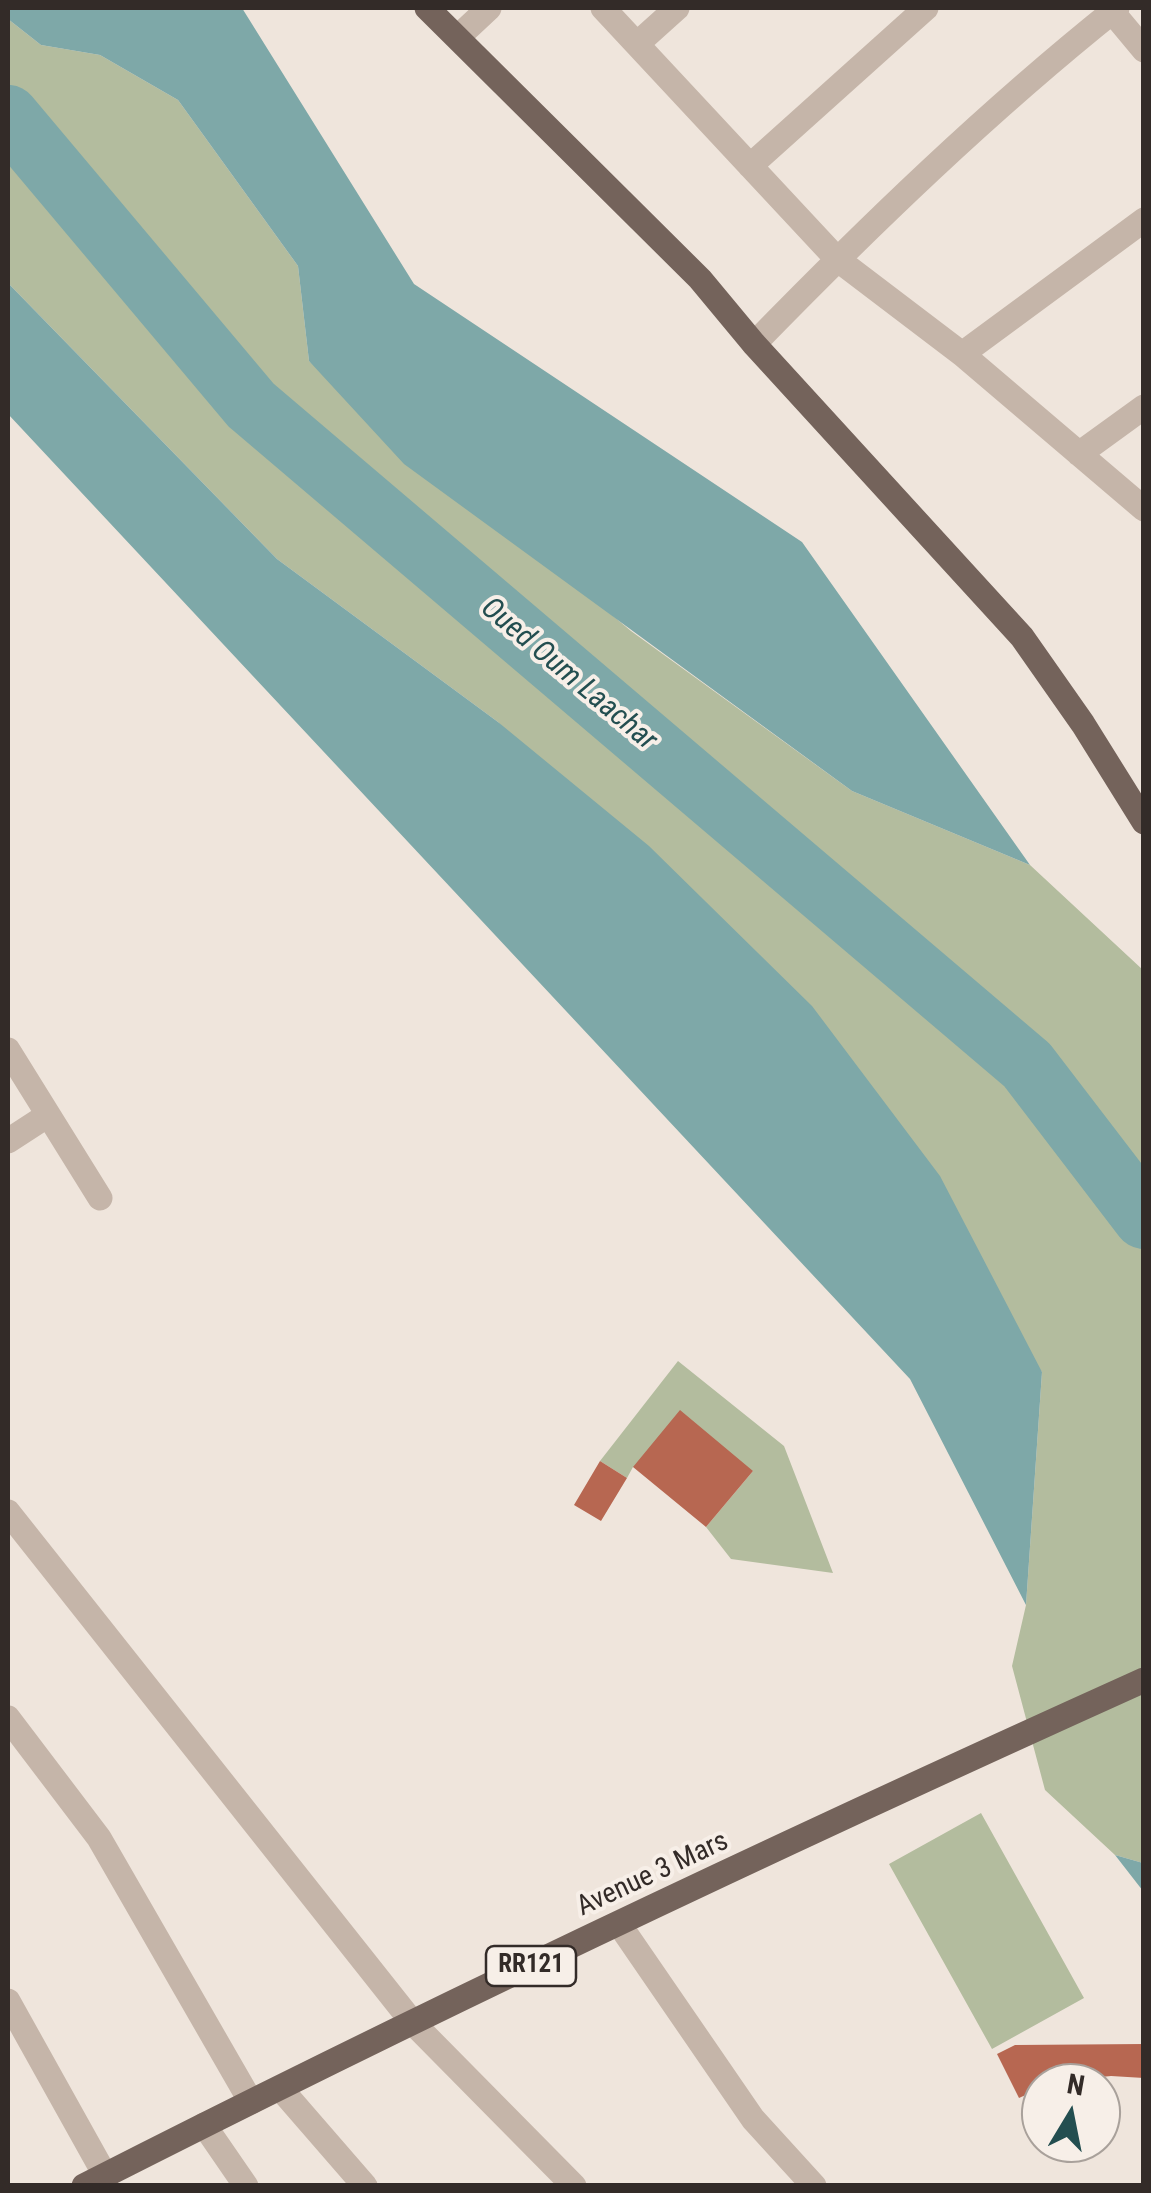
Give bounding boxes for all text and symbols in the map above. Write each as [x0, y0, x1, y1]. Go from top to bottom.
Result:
water label: Oued Oum Laachar [473, 591, 663, 759]
street label: Avenue 3 Mars [572, 1825, 734, 1925]
road number: RR121 [486, 1946, 576, 1986]
north arrow [1021, 2063, 1121, 2163]
text: N [1065, 2067, 1087, 2103]

